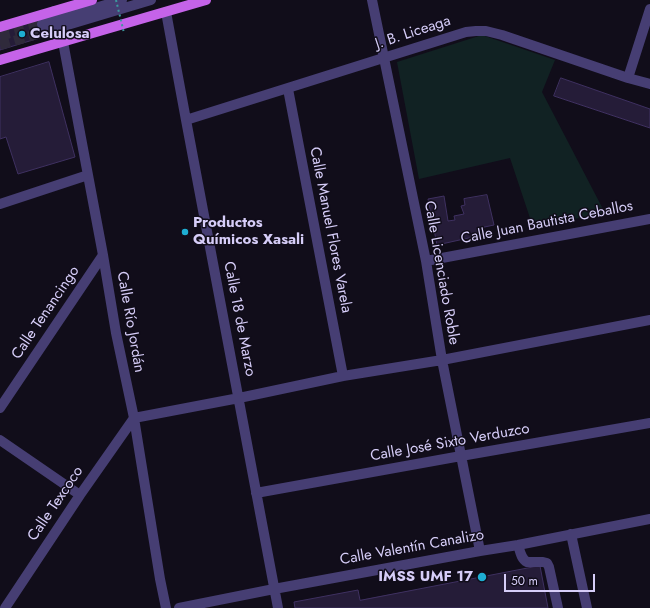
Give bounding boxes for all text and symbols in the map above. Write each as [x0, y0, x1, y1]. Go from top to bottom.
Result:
street label: J. B. Liceaga [373, 12, 453, 54]
place label: Celulosa [30, 25, 90, 43]
marker: Celulosa [17, 29, 27, 39]
street label: Calle Manuel Flores Varela [305, 146, 355, 314]
street label: Calle Juan Bautista Ceballos [459, 197, 635, 249]
street label: Calle Licenciado Roble [419, 200, 463, 346]
place label: Productos Químicos Xasali [193, 214, 304, 249]
marker: Productos Químicos Xasali [180, 227, 190, 237]
street label: Calle 18 de Marzo [219, 260, 259, 378]
street label: Calle Tenancingo [8, 263, 84, 363]
street label: Calle Río Jordán [112, 270, 148, 374]
street label: Calle José Sixto Verduzco [369, 420, 531, 466]
street label: Calle Texcoco [24, 463, 88, 545]
street label: Calle Valentín Canalizo [339, 526, 485, 570]
scale bar [506, 566, 597, 592]
place label: IMSS UMF 17 [378, 568, 473, 586]
marker: IMSS UMF 17 [476, 571, 488, 583]
text: 50 m [511, 572, 538, 590]

